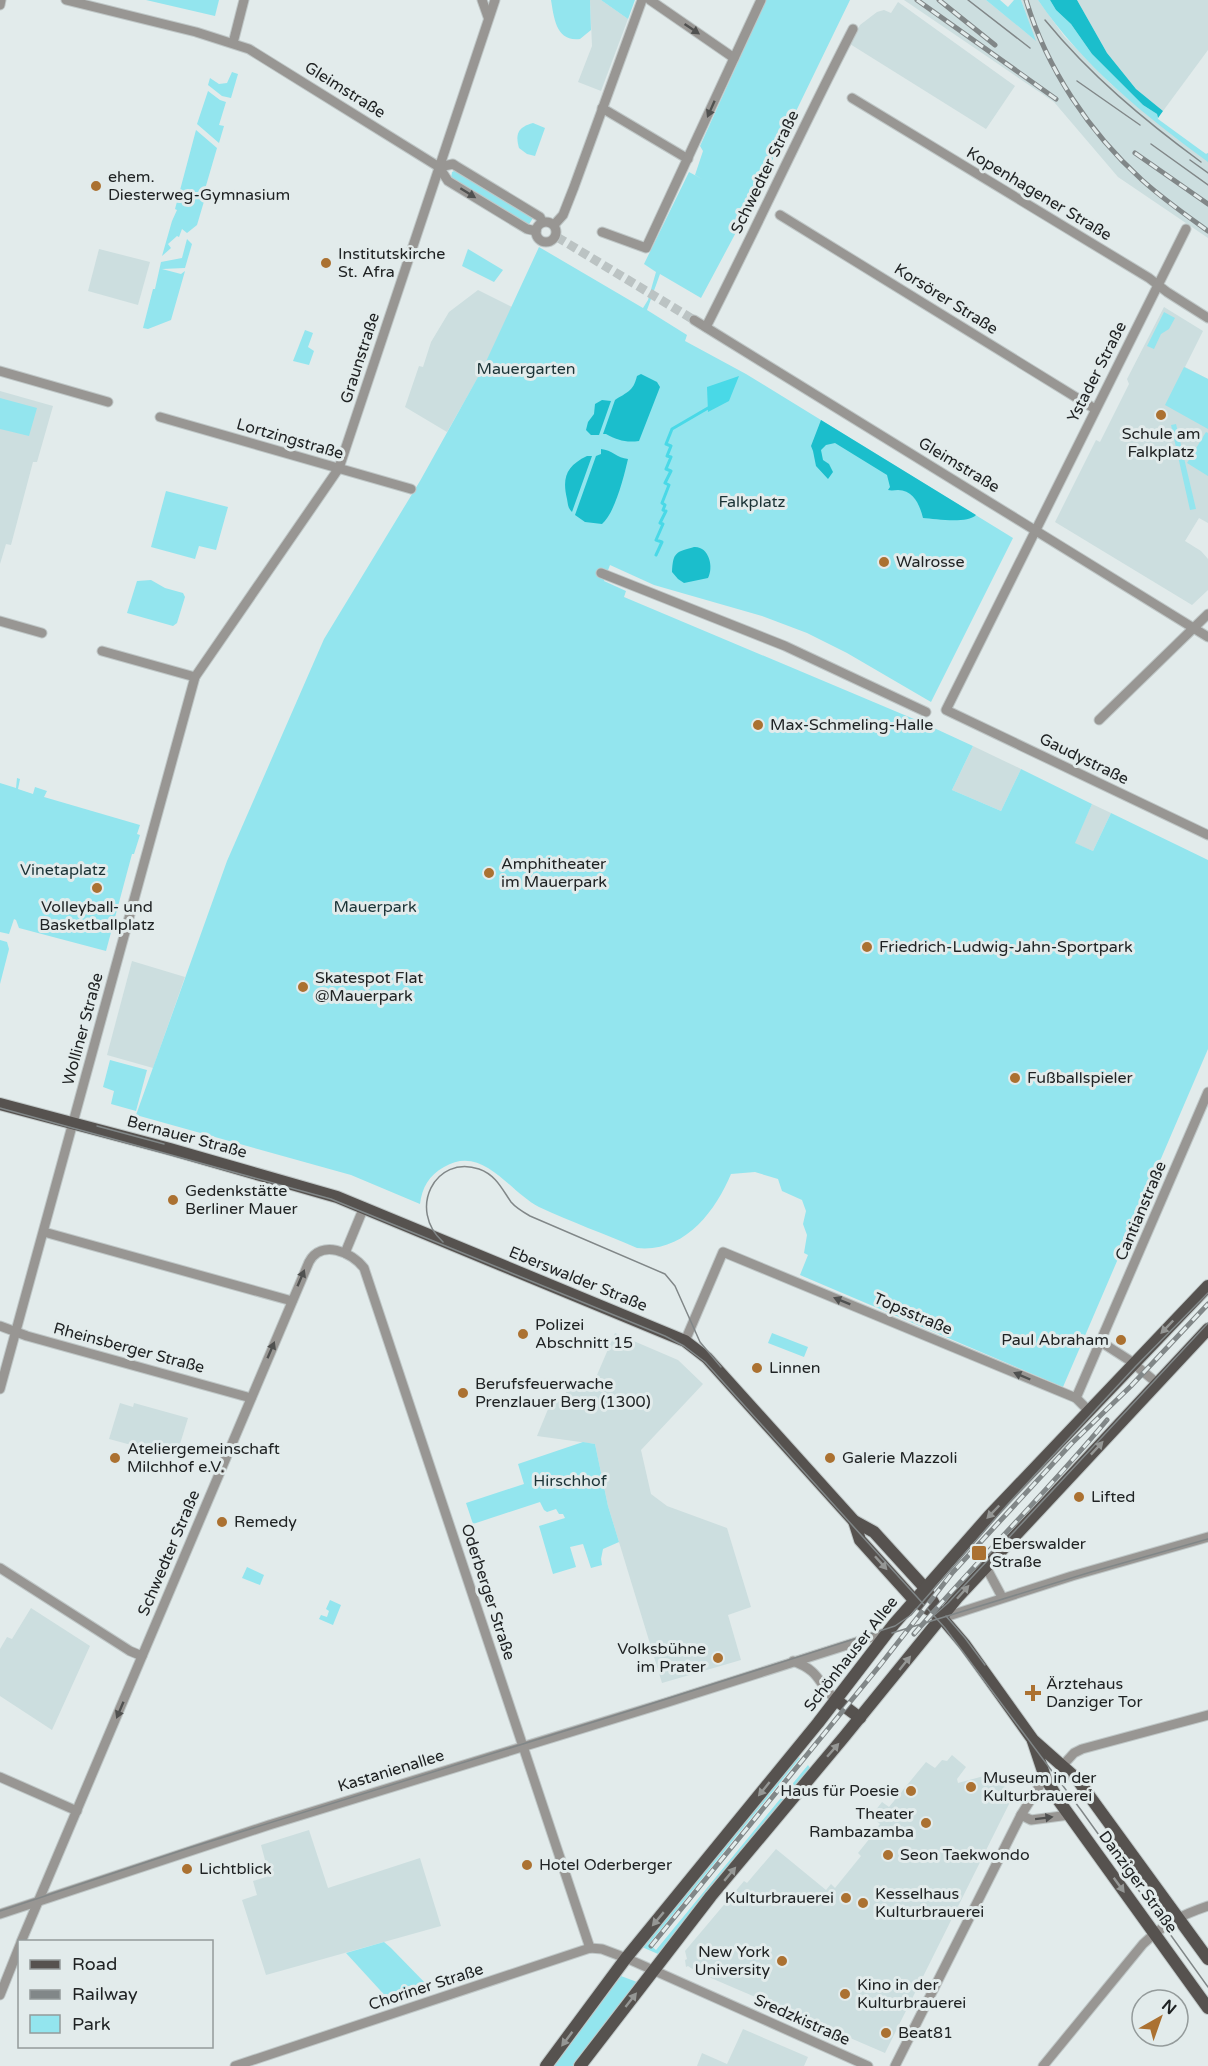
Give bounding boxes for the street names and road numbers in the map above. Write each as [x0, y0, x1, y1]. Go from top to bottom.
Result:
street label: Gleimstraße [301, 57, 389, 123]
street label: Schwedter Straße [727, 107, 803, 237]
street label: Kopenhagener Straße [963, 143, 1115, 245]
street label: Korsörer Straße [890, 259, 1002, 339]
street label: Graunstraße [336, 310, 384, 406]
street label: Ystader Straße [1063, 318, 1131, 426]
street label: Lortzingstraße [234, 414, 346, 464]
street label: Gleimstraße [915, 433, 1003, 497]
street label: Gaudystraße [1036, 729, 1132, 789]
street label: Wolliner Straße [58, 971, 108, 1087]
street label: Bernauer Straße [125, 1111, 249, 1163]
street label: Cantianstraße [1111, 1158, 1171, 1264]
street label: Eberswalder Straße [506, 1242, 650, 1316]
street label: Topsstraße [870, 1288, 956, 1340]
street label: Rheinsberger Straße [51, 1318, 207, 1378]
street label: Schwedter Straße [134, 1487, 204, 1619]
street label: Oderberger Straße [457, 1521, 519, 1663]
street label: Schönhauser Allee [800, 1592, 902, 1716]
street label: Kastanienallee [335, 1745, 447, 1797]
street label: Danziger Straße [1094, 1827, 1182, 1937]
street label: Choriner Straße [366, 1959, 486, 2015]
street label: Sredzkistraße [751, 1990, 853, 2050]

